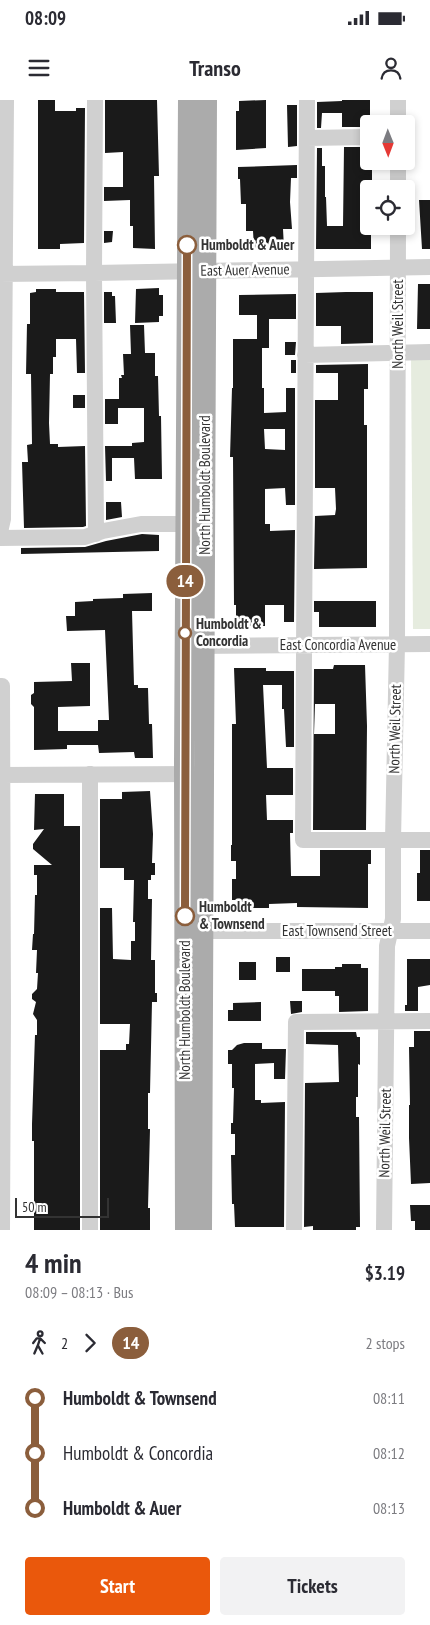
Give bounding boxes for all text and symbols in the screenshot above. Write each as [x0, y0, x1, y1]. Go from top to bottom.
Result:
text: 08:09 [25, 6, 66, 30]
icon: menu [25, 54, 53, 82]
text: Transo [189, 54, 241, 82]
icon: person [377, 54, 405, 82]
north arrow [360, 115, 415, 170]
map controls [360, 115, 415, 235]
button: locate [360, 180, 415, 235]
marker: Humboldt & Auer [177, 235, 197, 255]
place label: Humboldt & Auer [201, 235, 295, 254]
street label: East Auer Avenue [200, 259, 290, 280]
street label: North Weil Street [388, 279, 407, 369]
street label: North Humboldt Boulevard [195, 415, 214, 555]
line badge: 14 [162, 565, 208, 597]
text: 14 [176, 569, 194, 592]
place label: Humboldt & Concordia [196, 614, 262, 650]
marker: Humboldt & Concordia [178, 626, 192, 640]
street label: East Concordia Avenue [280, 635, 396, 654]
street label: North Weil Street [384, 684, 405, 774]
place label: Humboldt & Townsend [199, 897, 265, 933]
marker: Humboldt & Townsend [175, 906, 195, 926]
street label: East Townsend Street [282, 921, 392, 940]
street label: North Humboldt Boulevard [175, 940, 194, 1080]
street label: North Weil Street [374, 1088, 395, 1178]
scale bar [15, 1195, 109, 1218]
text: 50 m [22, 1198, 47, 1216]
text: 4 min [25, 1244, 82, 1281]
text: $3.19 [365, 1261, 405, 1285]
text: 08:09 – 08:13 · Bus [25, 1282, 133, 1302]
icon: walk [25, 1329, 53, 1357]
icon: forward [76, 1329, 104, 1357]
text: 14 [122, 1331, 139, 1354]
text: 2 [61, 1333, 68, 1353]
text: 2 stops [365, 1333, 405, 1353]
text: Humboldt & Townsend [63, 1386, 217, 1410]
text: 08:11 [373, 1388, 405, 1408]
text: Humboldt & Concordia [63, 1441, 213, 1465]
text: 08:12 [373, 1443, 405, 1463]
text: Humboldt & Auer [63, 1496, 181, 1520]
text: 08:13 [373, 1498, 405, 1518]
button: Start [25, 1557, 210, 1615]
button: Tickets [220, 1557, 405, 1615]

